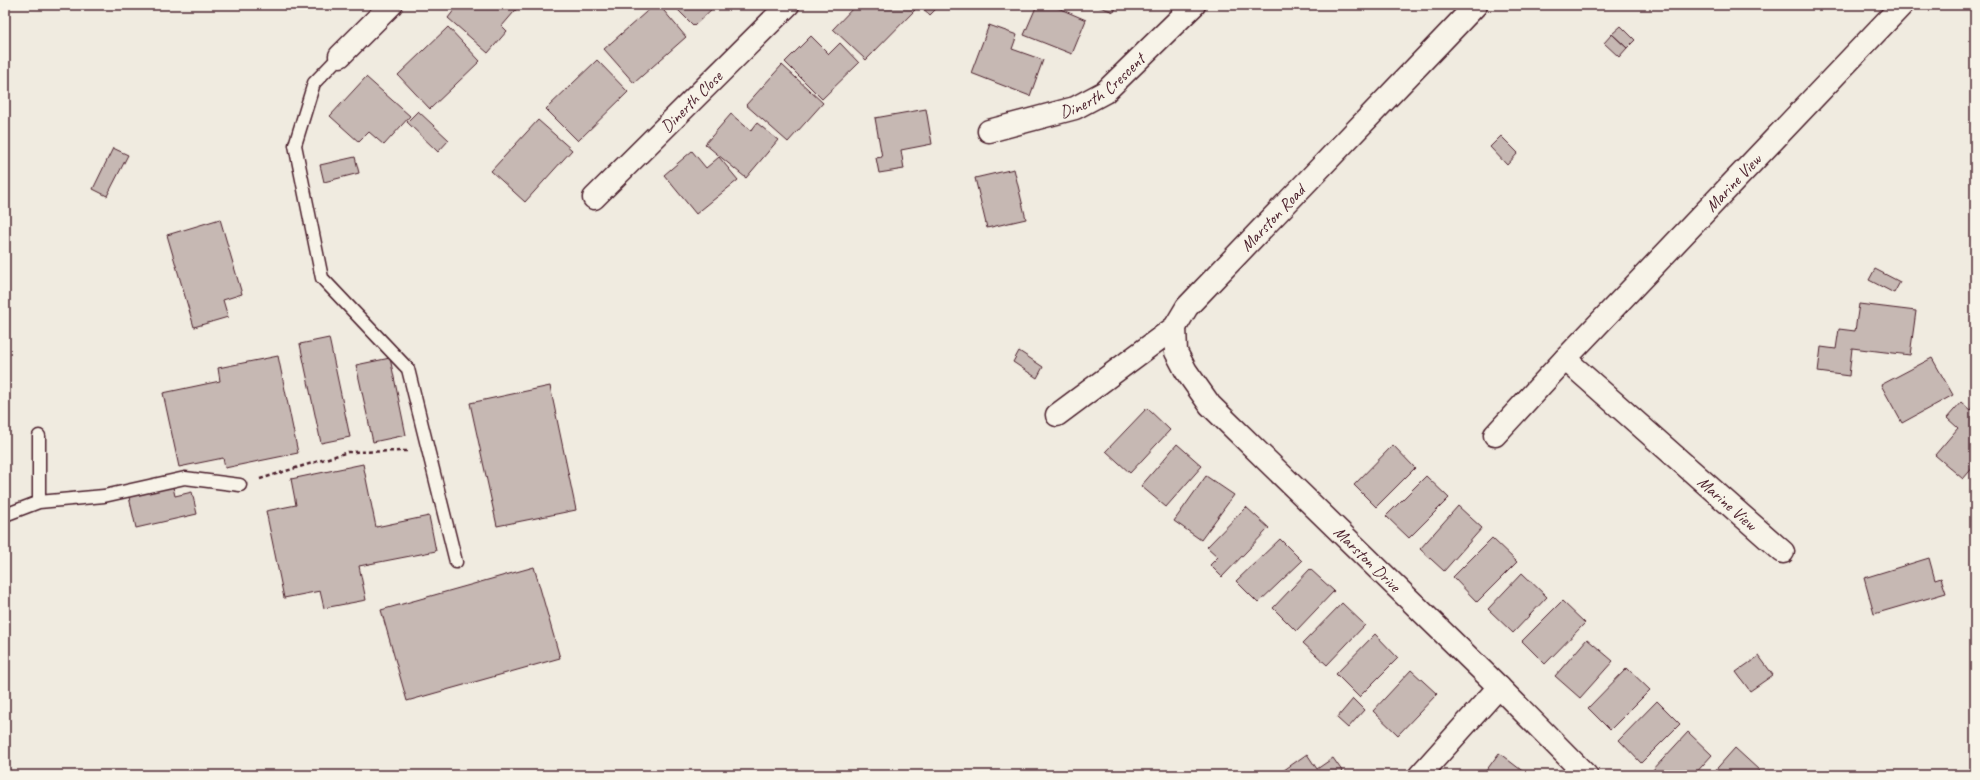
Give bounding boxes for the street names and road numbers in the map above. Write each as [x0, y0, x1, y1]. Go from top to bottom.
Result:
street label: Dinerth Crescent [1058, 47, 1151, 123]
street label: Dinerth Close [656, 66, 728, 137]
street label: Marine View [1701, 149, 1767, 216]
street label: Marston Road [1236, 178, 1312, 256]
street label: Marine View [1693, 471, 1762, 536]
street label: Marston Drive [1329, 522, 1406, 597]

